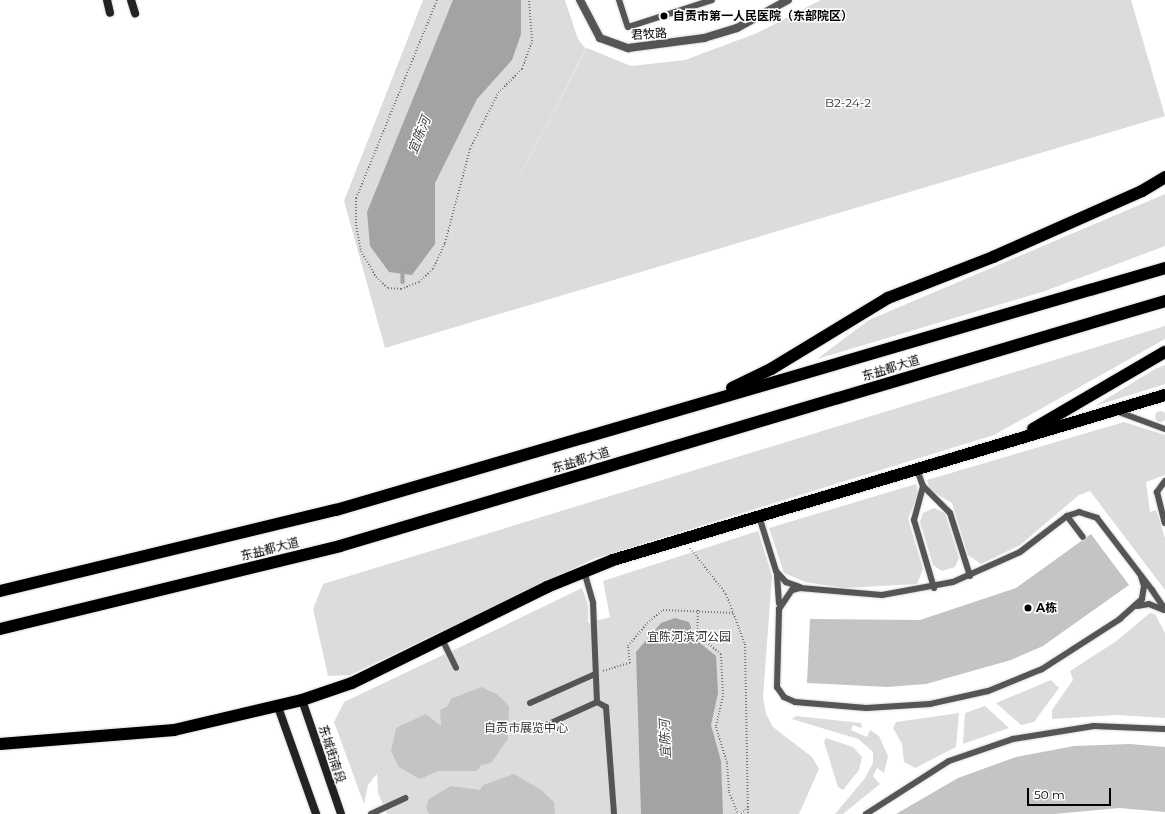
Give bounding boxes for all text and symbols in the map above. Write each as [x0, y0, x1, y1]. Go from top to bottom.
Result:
place label: 自贡市第一人民医院（东部院区） [673, 9, 853, 23]
marker: 自贡市第一人民医院（东部院区） [658, 10, 670, 22]
street label: 君牧路 [631, 26, 667, 42]
park label: B2-24-2 [825, 96, 871, 110]
water label: 宜陈河 [404, 114, 434, 156]
street label: 东盐都大道 [860, 352, 922, 384]
street label: 东盐都大道 [550, 444, 612, 476]
street label: 东盐都大道 [239, 535, 301, 563]
place label: A栋 [1036, 601, 1057, 615]
marker: A栋 [1023, 603, 1033, 613]
park label: 宜陈河滨河公园 [647, 630, 731, 644]
water label: 宜陈河 [657, 719, 673, 759]
park label: 自贡市展览中心 [484, 721, 568, 735]
street label: 东城街南段 [316, 723, 348, 785]
scale bar [1029, 780, 1113, 806]
text: 50 m [1034, 787, 1065, 802]

